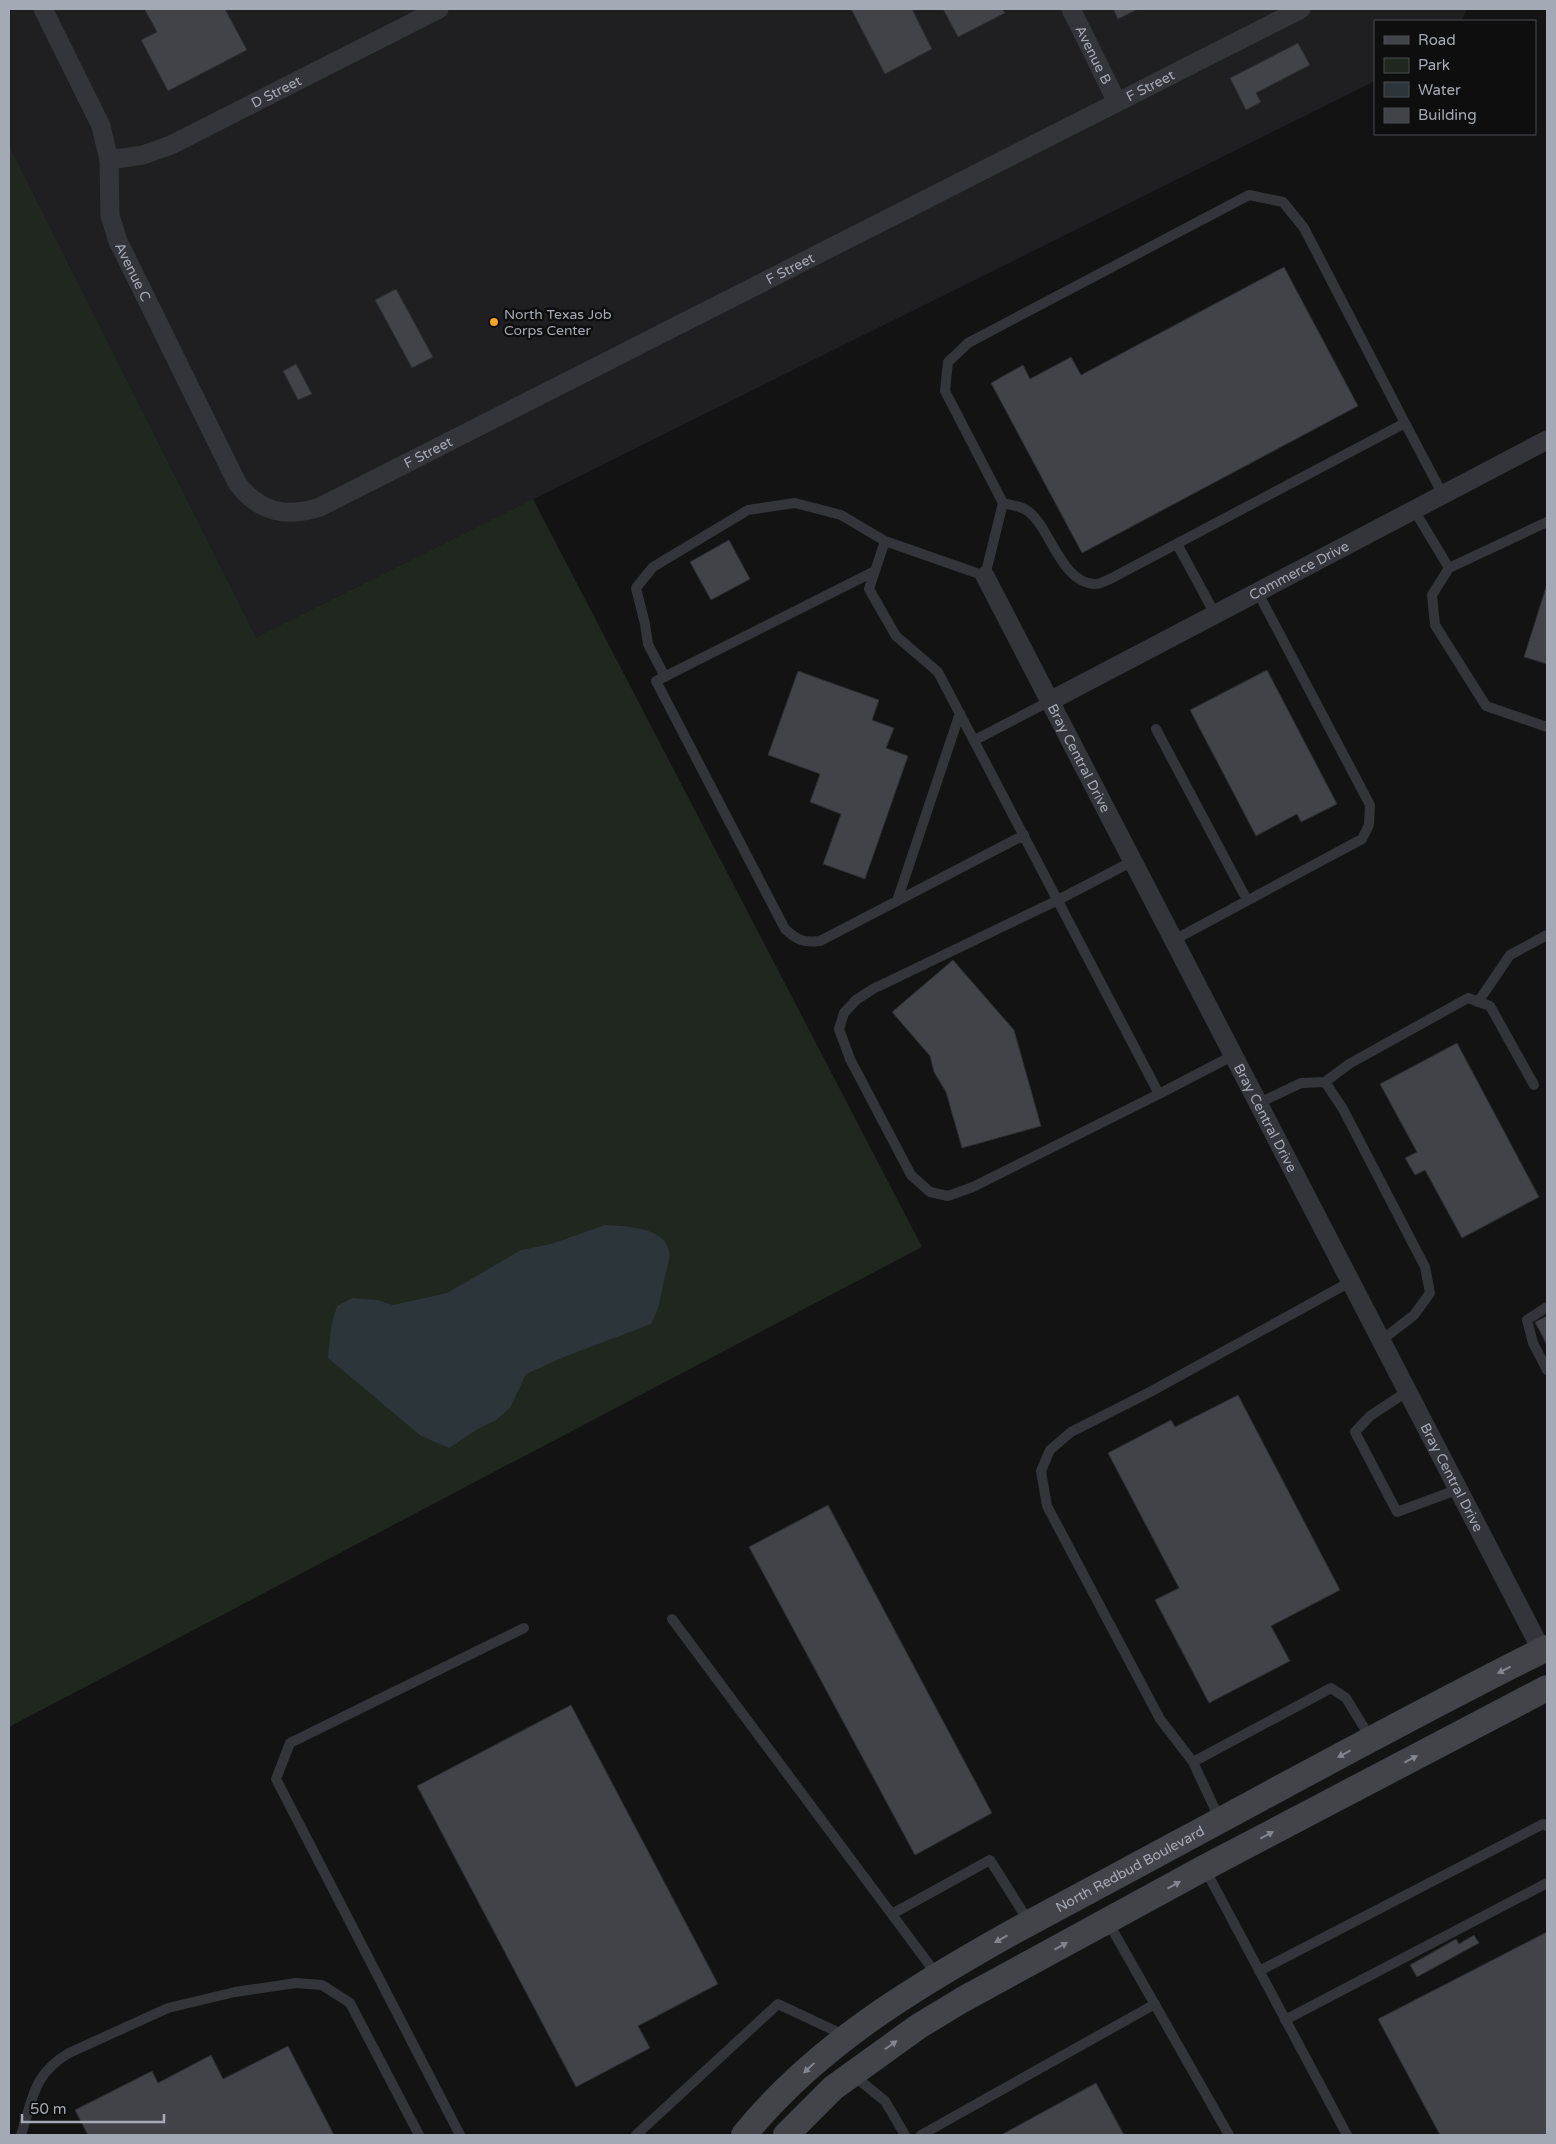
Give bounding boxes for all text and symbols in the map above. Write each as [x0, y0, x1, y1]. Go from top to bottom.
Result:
legend [1374, 20, 1536, 135]
street label: Avenue B [1072, 22, 1115, 87]
text: Road [1418, 31, 1456, 49]
text: Park [1418, 56, 1450, 74]
street label: F Street [1123, 66, 1178, 105]
street label: D Street [248, 72, 305, 111]
text: Water [1418, 81, 1461, 99]
text: Building [1418, 106, 1477, 124]
street label: Avenue C [111, 239, 155, 304]
street label: F Street [763, 249, 818, 288]
place label: North Texas Job Corps Center [504, 306, 612, 339]
marker: North Texas Job Corps Center [488, 316, 500, 328]
street label: F Street [401, 433, 456, 472]
street label: Commerce Drive [1246, 537, 1352, 604]
street label: Bray Central Drive [1044, 701, 1114, 815]
street label: Bray Central Drive [1230, 1060, 1301, 1175]
street label: Bray Central Drive [1417, 1420, 1487, 1534]
one-way arrow [1497, 1666, 1511, 1674]
one-way arrow [1337, 1750, 1352, 1758]
one-way arrow [1403, 1755, 1418, 1763]
street label: North Redbud Boulevard [1052, 1822, 1207, 1916]
one-way arrow [1260, 1831, 1275, 1839]
one-way arrow [1166, 1881, 1181, 1889]
one-way arrow [994, 1934, 1008, 1943]
one-way arrow [1054, 1942, 1068, 1950]
one-way arrow [885, 2040, 898, 2050]
one-way arrow [803, 2062, 815, 2074]
scale bar [22, 2092, 165, 2124]
text: 50 m [30, 2100, 67, 2118]

